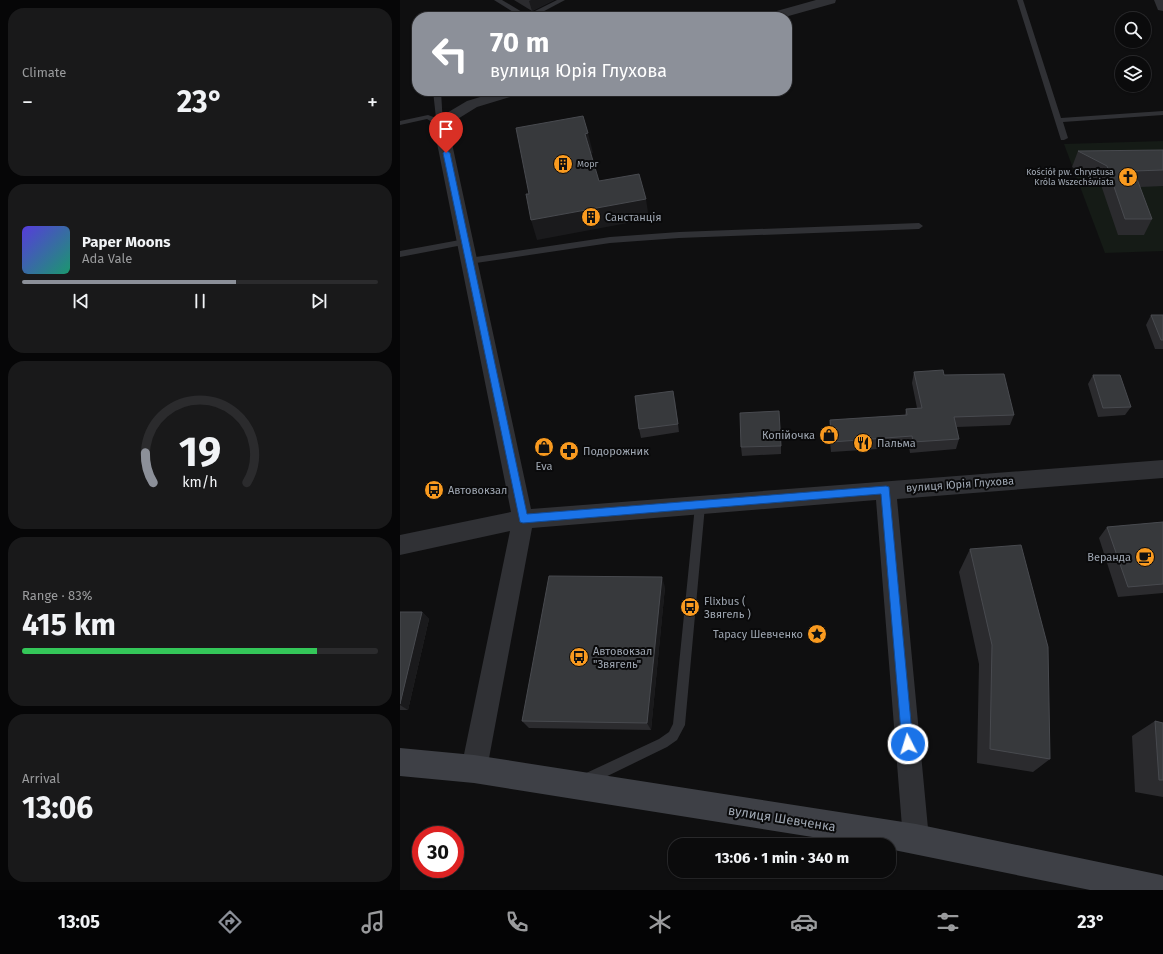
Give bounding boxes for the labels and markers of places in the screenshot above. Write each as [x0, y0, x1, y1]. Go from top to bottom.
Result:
pin [429, 112, 463, 153]
building icon: Морг [552, 153, 574, 175]
place label: Морг [577, 159, 599, 169]
church icon: Kościół pw. Chrystusa Króla Wszechświata [1117, 166, 1139, 188]
place label: Kościół pw. Chrystusa Króla Wszechświata [1026, 167, 1114, 187]
building icon: Санстанція [580, 206, 602, 228]
place label: Санстанція [605, 211, 661, 224]
shop icon: Копійочка [818, 424, 840, 446]
place label: Копійочка [762, 429, 815, 442]
restaurant icon: Пальма [852, 432, 874, 454]
shop icon: Eva [533, 436, 555, 458]
place label: Пальма [877, 437, 916, 450]
pharmacy icon: Подорожник [558, 440, 580, 462]
place label: Подорожник [583, 445, 649, 458]
place label: Eva [536, 460, 552, 473]
bus stop icon: Автовокзал [423, 479, 445, 501]
place label: Автовокзал [448, 484, 507, 497]
cafe icon: Веранда [1134, 546, 1156, 568]
place label: Веранда [1087, 551, 1131, 564]
place label: Flixbus ( Звягель ) [704, 595, 751, 621]
bus stop icon: Flixbus ( Звягель ) [679, 596, 701, 618]
place icon: Тарасу Шевченко [806, 623, 828, 645]
place label: Тарасу Шевченко [713, 628, 803, 641]
place label: Автовокзал "Звягель" [593, 645, 652, 671]
bus stop icon: Автовокзал "Звягель" [568, 646, 590, 668]

